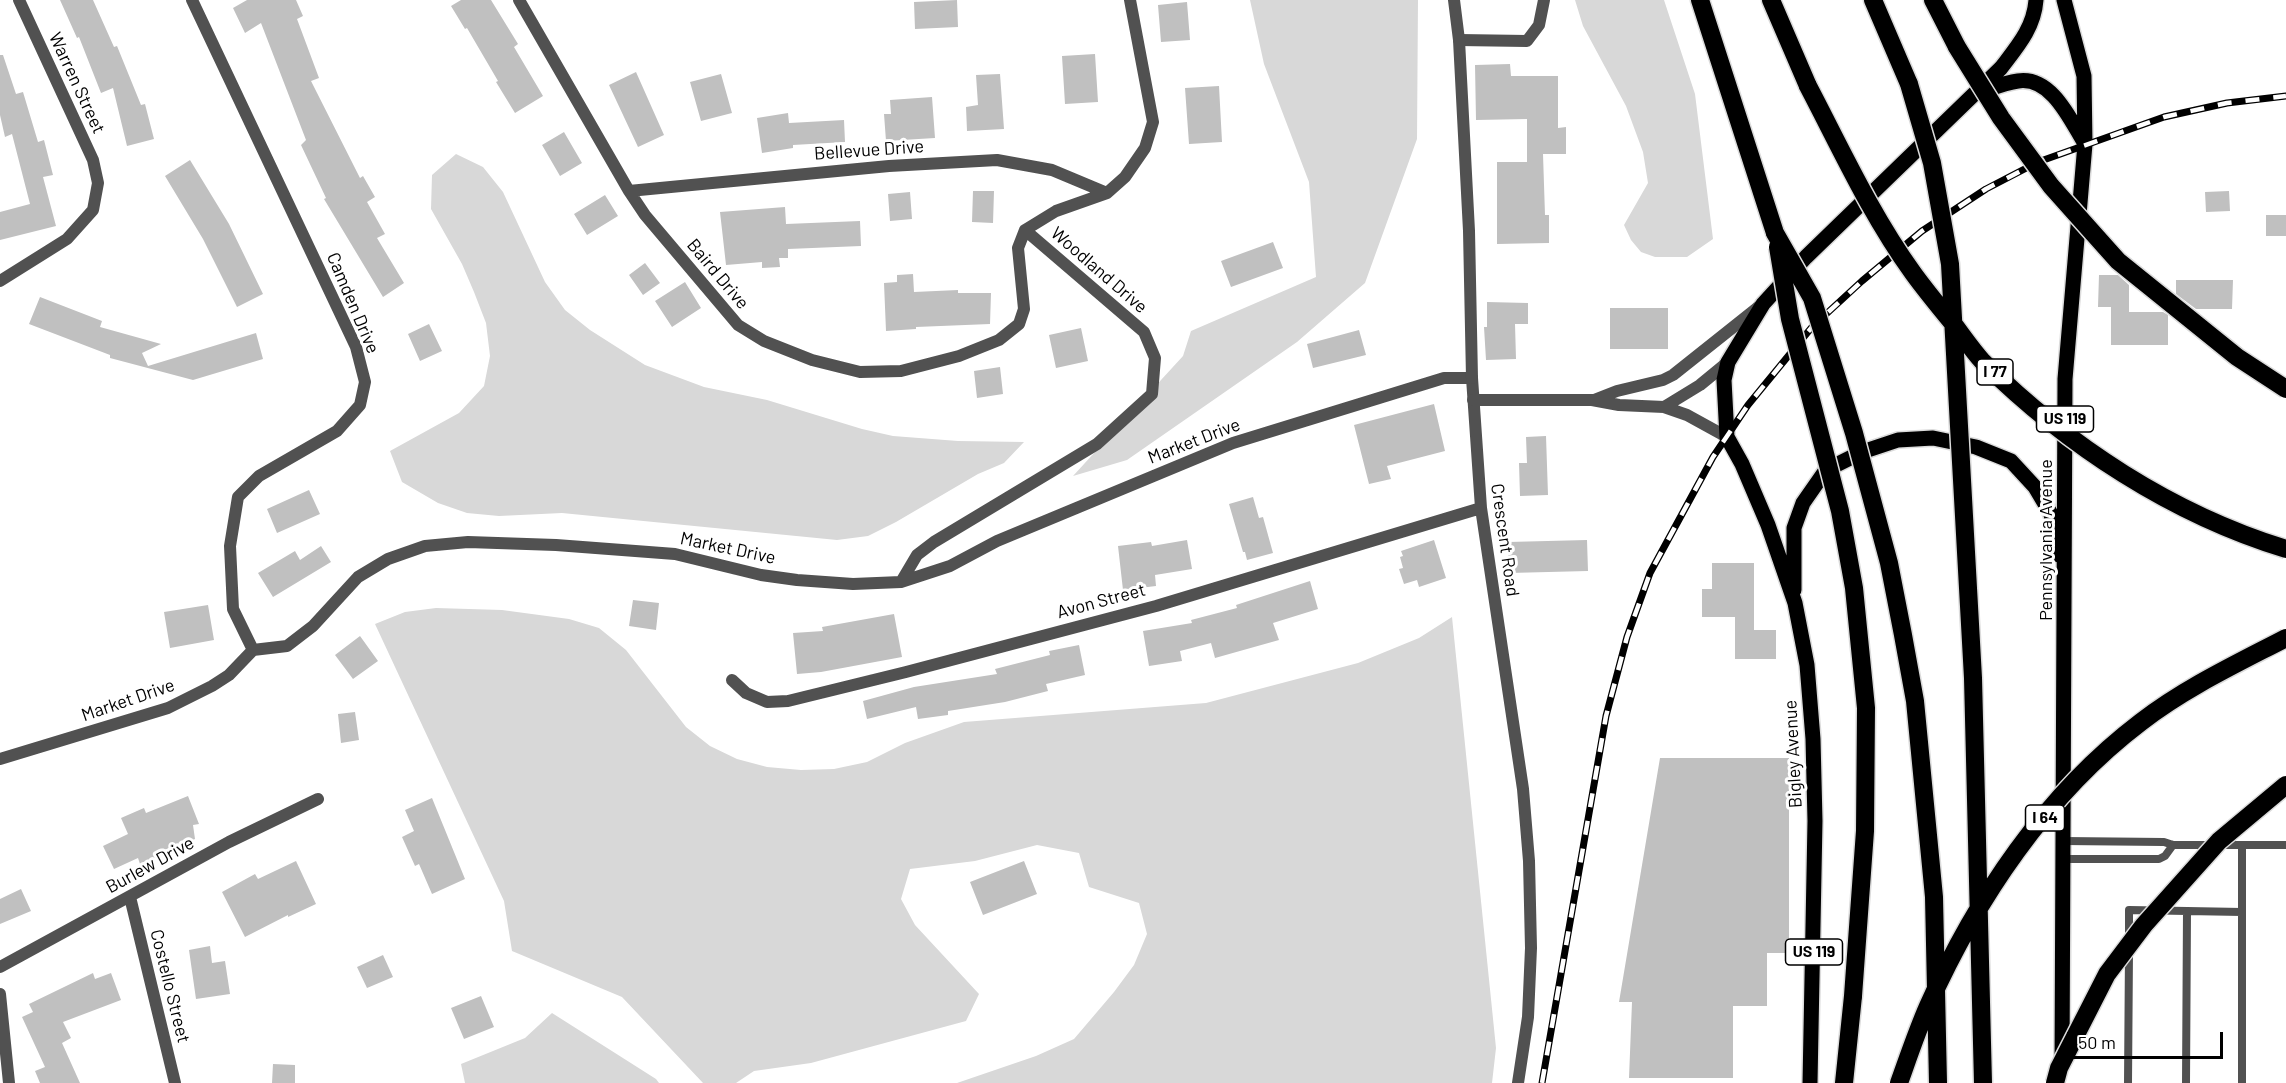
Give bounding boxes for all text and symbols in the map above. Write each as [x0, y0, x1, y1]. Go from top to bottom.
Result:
street label: Warren Street [44, 29, 110, 137]
street label: Bellevue Drive [813, 135, 925, 165]
street label: Woodland Drive [1046, 222, 1152, 318]
street label: Baird Drive [682, 235, 754, 313]
street label: Camden Drive [322, 249, 384, 357]
road number: I 77 [1977, 359, 2013, 385]
road number: US 119 [2036, 406, 2094, 432]
street label: Market Drive [1145, 414, 1243, 468]
street label: Pennsylvania Avenue [2035, 459, 2057, 621]
street label: Crescent Road [1486, 482, 1524, 598]
street label: Market Drive [678, 527, 778, 569]
street label: Avon Street [1054, 579, 1148, 623]
street label: Market Drive [79, 674, 177, 726]
street label: Bigley Avenue [1779, 699, 1807, 809]
road number: I 64 [2026, 805, 2064, 831]
street label: Burlew Drive [102, 832, 198, 898]
street label: Costello Street [145, 927, 195, 1045]
road number: US 119 [1786, 939, 1842, 965]
scale bar [2070, 1020, 2226, 1058]
text: 50 m [2078, 1031, 2116, 1053]

